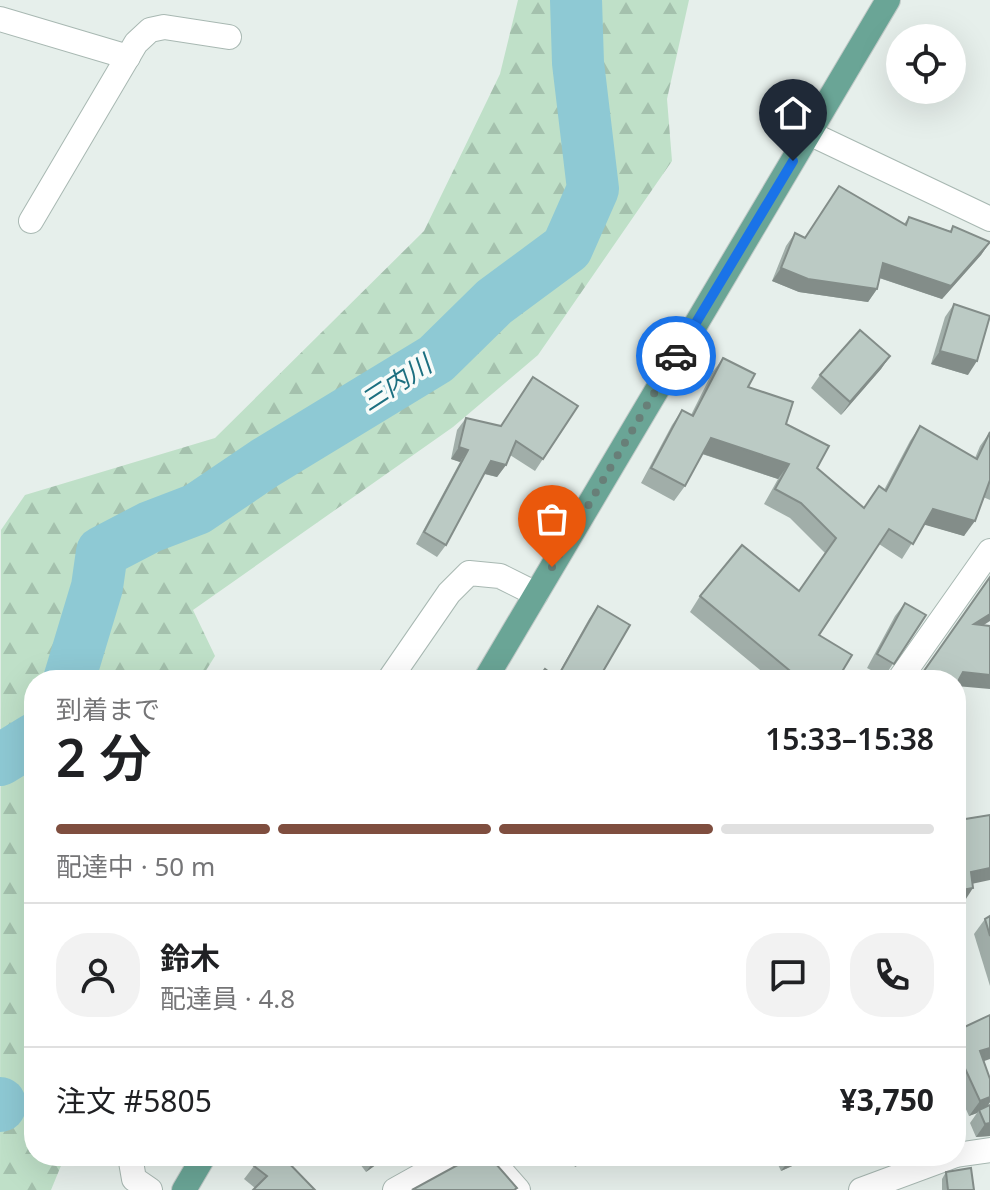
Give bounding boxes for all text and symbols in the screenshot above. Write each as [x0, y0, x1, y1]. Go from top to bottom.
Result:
map controls [886, 24, 966, 104]
button: locate [886, 24, 966, 104]
pin [759, 79, 827, 161]
icon: home [771, 91, 815, 135]
courier [636, 316, 716, 396]
icon: car [654, 334, 698, 378]
water label: 三内川 [353, 344, 440, 419]
pin [518, 485, 586, 567]
icon: bag [530, 497, 574, 541]
text: 到着まで [56, 691, 160, 727]
text: 15:33–15:38 [765, 718, 934, 759]
text: 2 分 [56, 721, 151, 792]
text: 配達中 · 50 m [56, 848, 215, 884]
button: person [56, 933, 140, 1017]
button: chat [746, 933, 830, 1017]
button: phone [850, 933, 934, 1017]
text: 鈴木 [160, 937, 220, 978]
text: 配達員 · 4.8 [160, 980, 295, 1016]
text: ¥3,750 [840, 1079, 934, 1120]
text: 注文 #5805 [56, 1080, 212, 1121]

